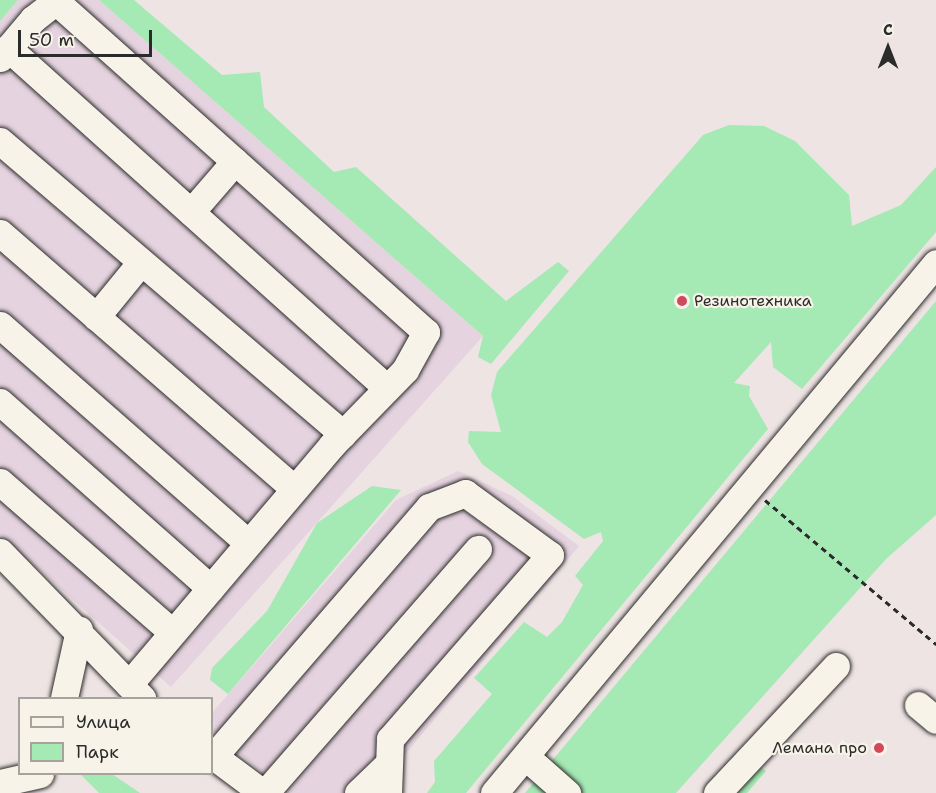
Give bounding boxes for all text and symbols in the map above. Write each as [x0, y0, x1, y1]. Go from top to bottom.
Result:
scale bar [21, 18, 154, 56]
north arrow [858, 18, 918, 78]
text: С [883, 19, 893, 40]
text: 50 m [29, 28, 74, 52]
place label: Резинотехника [694, 291, 812, 311]
marker: Резинотехника [675, 294, 689, 308]
legend [18, 697, 213, 775]
text: Улица [76, 710, 130, 734]
place label: Лемана про [772, 738, 867, 758]
text: Парк [76, 740, 119, 764]
marker: Лемана про [872, 741, 886, 755]

